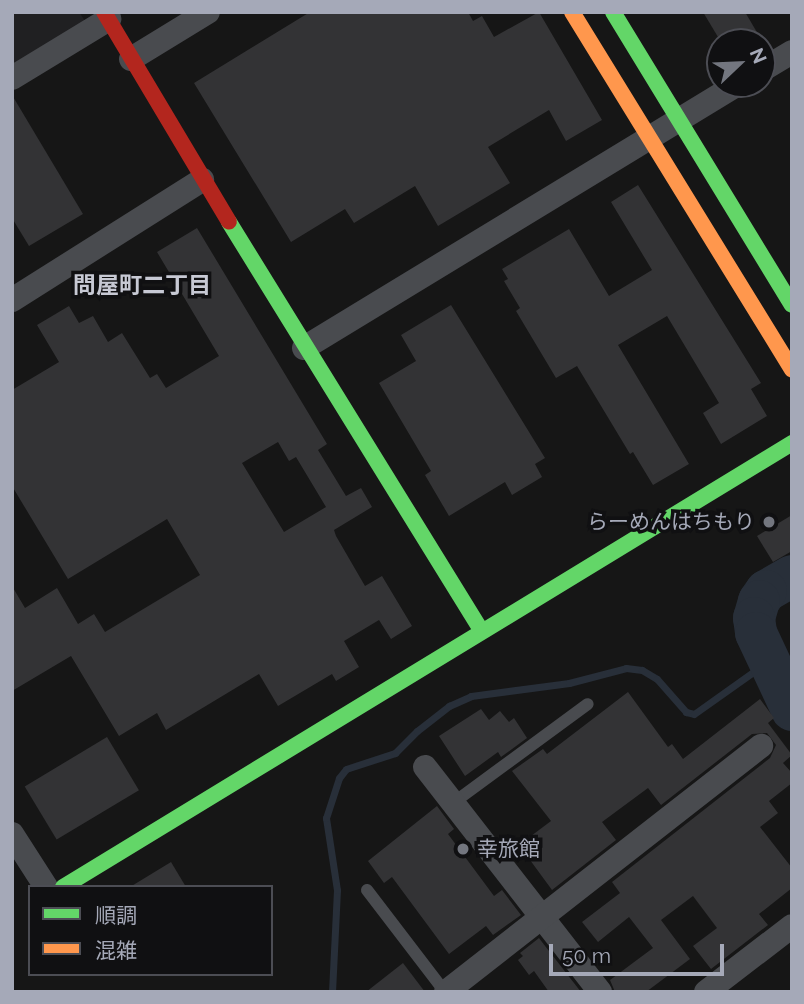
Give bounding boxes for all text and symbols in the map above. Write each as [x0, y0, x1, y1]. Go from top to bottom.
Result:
north arrow [706, 28, 776, 98]
text: N [746, 45, 771, 67]
district label: 問屋町二丁目 [73, 271, 211, 299]
place label: らーめんはちもり [587, 509, 755, 535]
marker: らーめんはちもり [761, 514, 777, 530]
place label: 幸旅館 [477, 836, 540, 862]
marker: 幸旅館 [455, 841, 471, 857]
legend [28, 885, 273, 976]
text: 順調 [95, 903, 137, 928]
scale bar [552, 930, 727, 974]
text: 混雑 [95, 938, 137, 963]
text: 50 m [562, 943, 611, 968]

